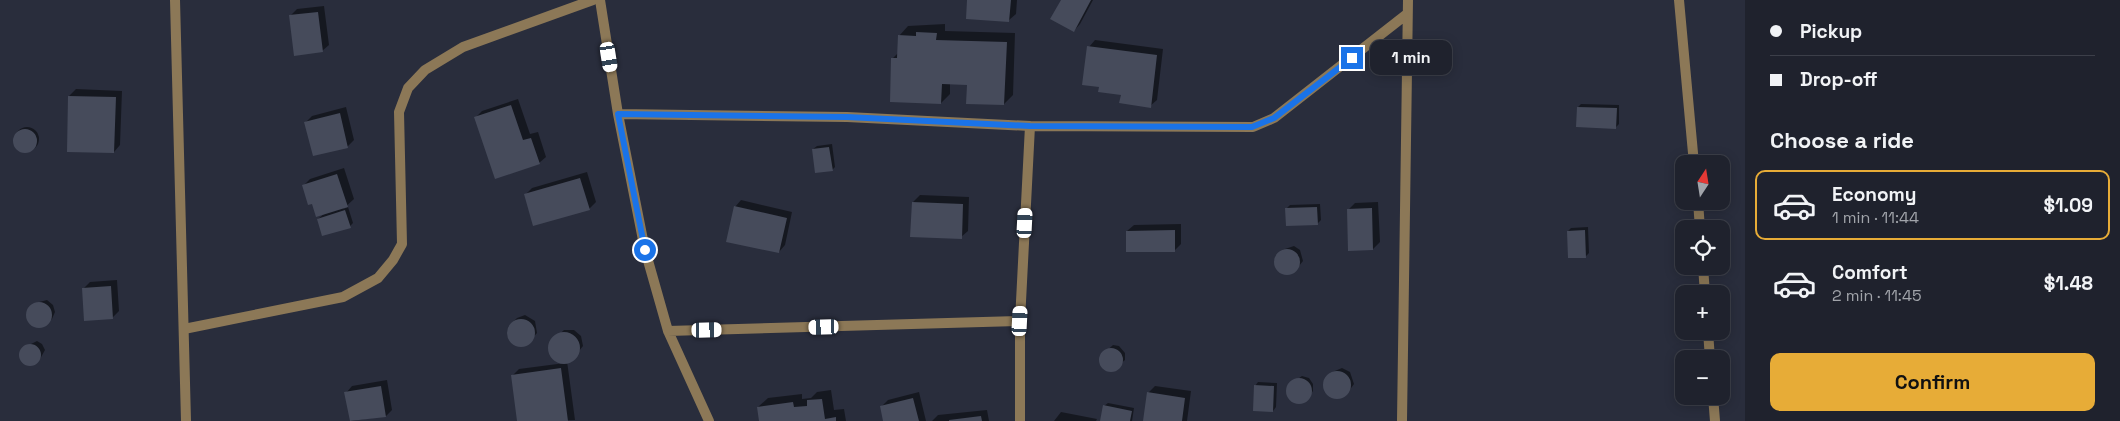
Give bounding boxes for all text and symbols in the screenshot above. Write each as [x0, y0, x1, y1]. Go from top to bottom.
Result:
text: Pickup [1800, 19, 1862, 44]
callout: 1 min [1370, 40, 1452, 76]
car [599, 41, 618, 73]
route end [1341, 47, 1363, 69]
text: 1 min [1391, 47, 1431, 68]
text: Drop-off [1800, 67, 1878, 92]
text: Choose a ride [1770, 126, 1914, 154]
north arrow [1675, 155, 1730, 210]
map controls [1675, 155, 1730, 405]
text: Economy [1832, 182, 1916, 207]
icon: car [1772, 183, 1817, 228]
text: $1.09 [2043, 193, 2093, 218]
text: 1 min · 11:44 [1832, 207, 1919, 228]
car [1016, 208, 1033, 238]
button: locate [1675, 220, 1730, 275]
route start [634, 239, 656, 261]
text: Comfort [1832, 260, 1908, 285]
icon: car [1772, 261, 1817, 306]
text: $1.48 [2044, 271, 2093, 296]
button: + [1675, 285, 1730, 340]
text: 2 min · 11:45 [1832, 285, 1921, 306]
car [1011, 306, 1028, 336]
car [808, 319, 839, 335]
car [691, 322, 722, 338]
button: − [1675, 350, 1730, 405]
button: Confirm [1770, 353, 2095, 411]

